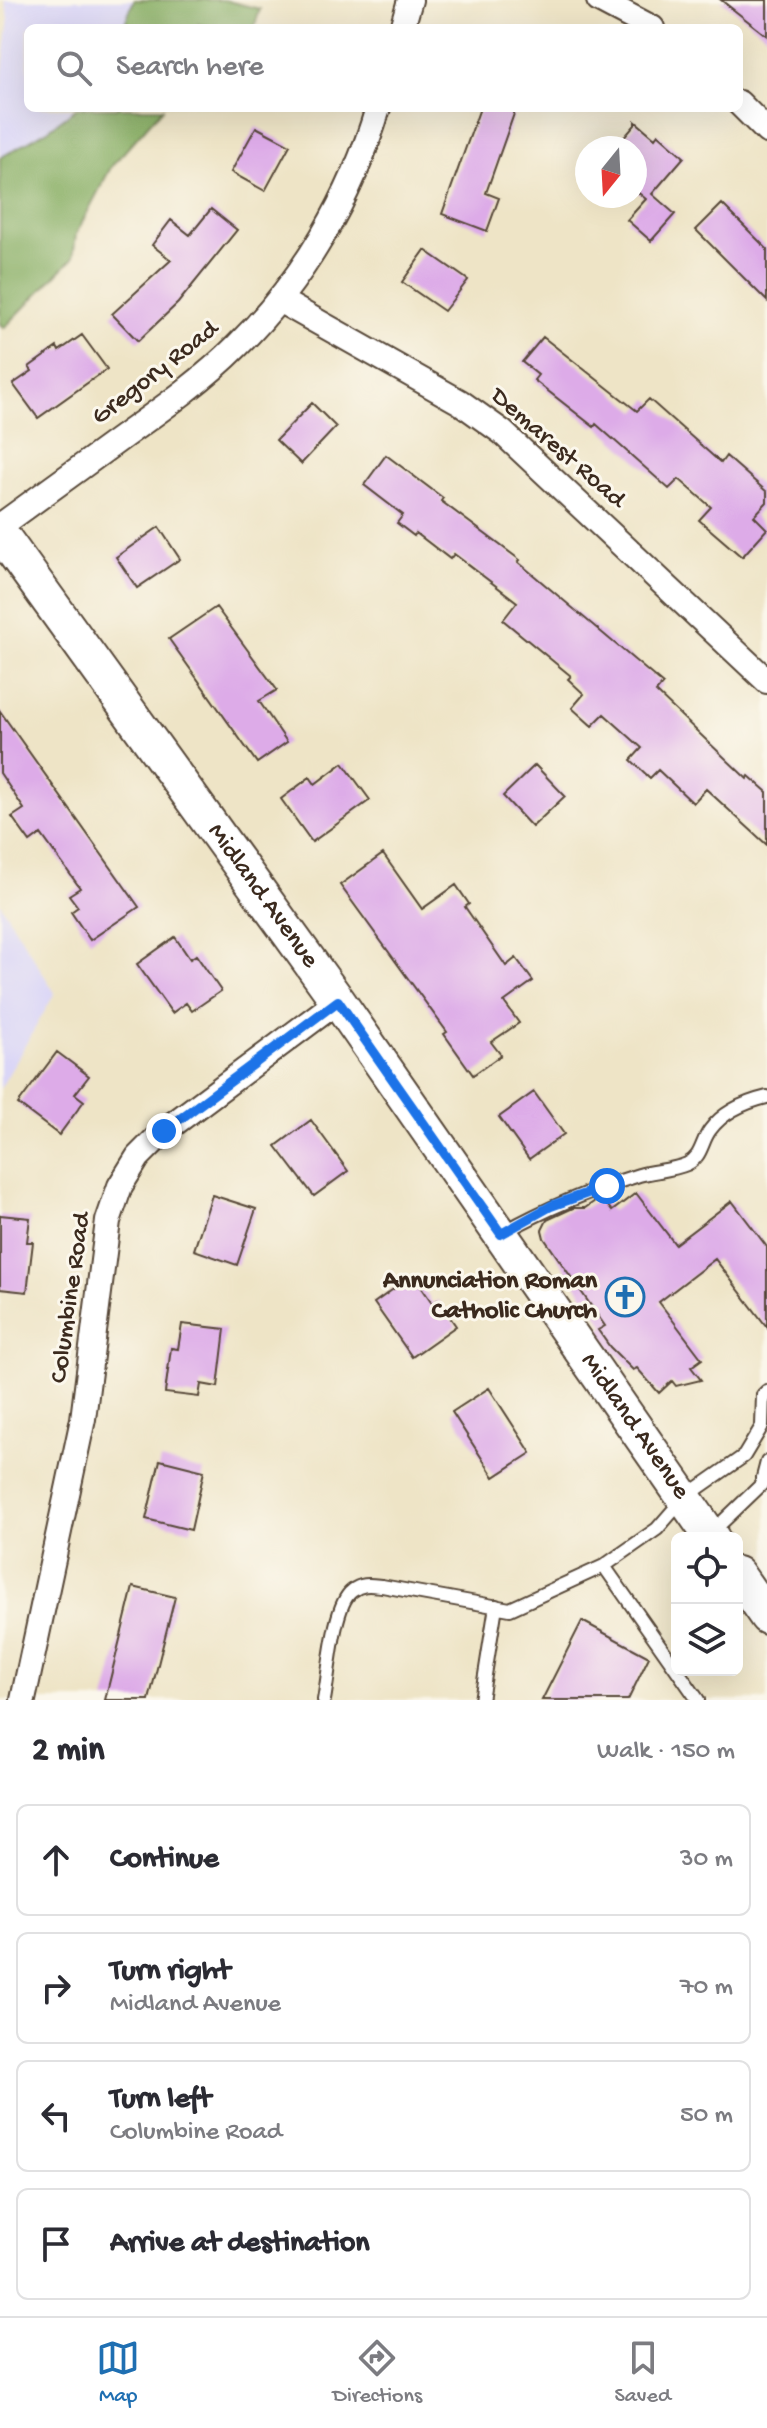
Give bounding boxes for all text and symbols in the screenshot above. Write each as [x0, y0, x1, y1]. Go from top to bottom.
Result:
search box [24, 24, 743, 112]
icon: search [52, 46, 96, 90]
text: Search here [116, 51, 264, 86]
north arrow [575, 136, 647, 208]
street label: Gregory Road [86, 314, 227, 433]
street label: Demarest Road [482, 381, 632, 517]
street label: Midland Avenue [200, 818, 325, 975]
route end [146, 1113, 182, 1149]
route start [589, 1168, 625, 1204]
street label: Columbine Road [45, 1209, 100, 1385]
place label: Annunciation Roman Catholic Church [382, 1267, 598, 1328]
church icon: Annunciation Roman Catholic Church [604, 1276, 646, 1318]
street label: Midland Avenue [573, 1348, 696, 1506]
map controls [671, 1532, 743, 1676]
button: locate [671, 1532, 743, 1604]
button: layers [671, 1604, 743, 1676]
text: 2 min [32, 1732, 104, 1772]
text: Walk · 150 m [597, 1737, 735, 1768]
icon: ahead [34, 1838, 78, 1882]
text: Continue [110, 1843, 219, 1878]
text: 30 m [680, 1845, 733, 1876]
text: Turn right [110, 1955, 230, 1990]
icon: right [34, 1966, 78, 2010]
text: 70 m [680, 1973, 733, 2004]
text: Midland Avenue [110, 1990, 281, 2021]
text: Turn left [110, 2083, 211, 2118]
icon: left [34, 2094, 78, 2138]
text: 50 m [680, 2101, 733, 2132]
text: Columbine Road [110, 2118, 282, 2149]
icon: arrive [34, 2222, 78, 2266]
text: Arrive at destination [110, 2227, 370, 2262]
tab: Map [96, 2336, 140, 2410]
tab: Directions [333, 2336, 422, 2410]
tab: Saved [614, 2336, 671, 2410]

